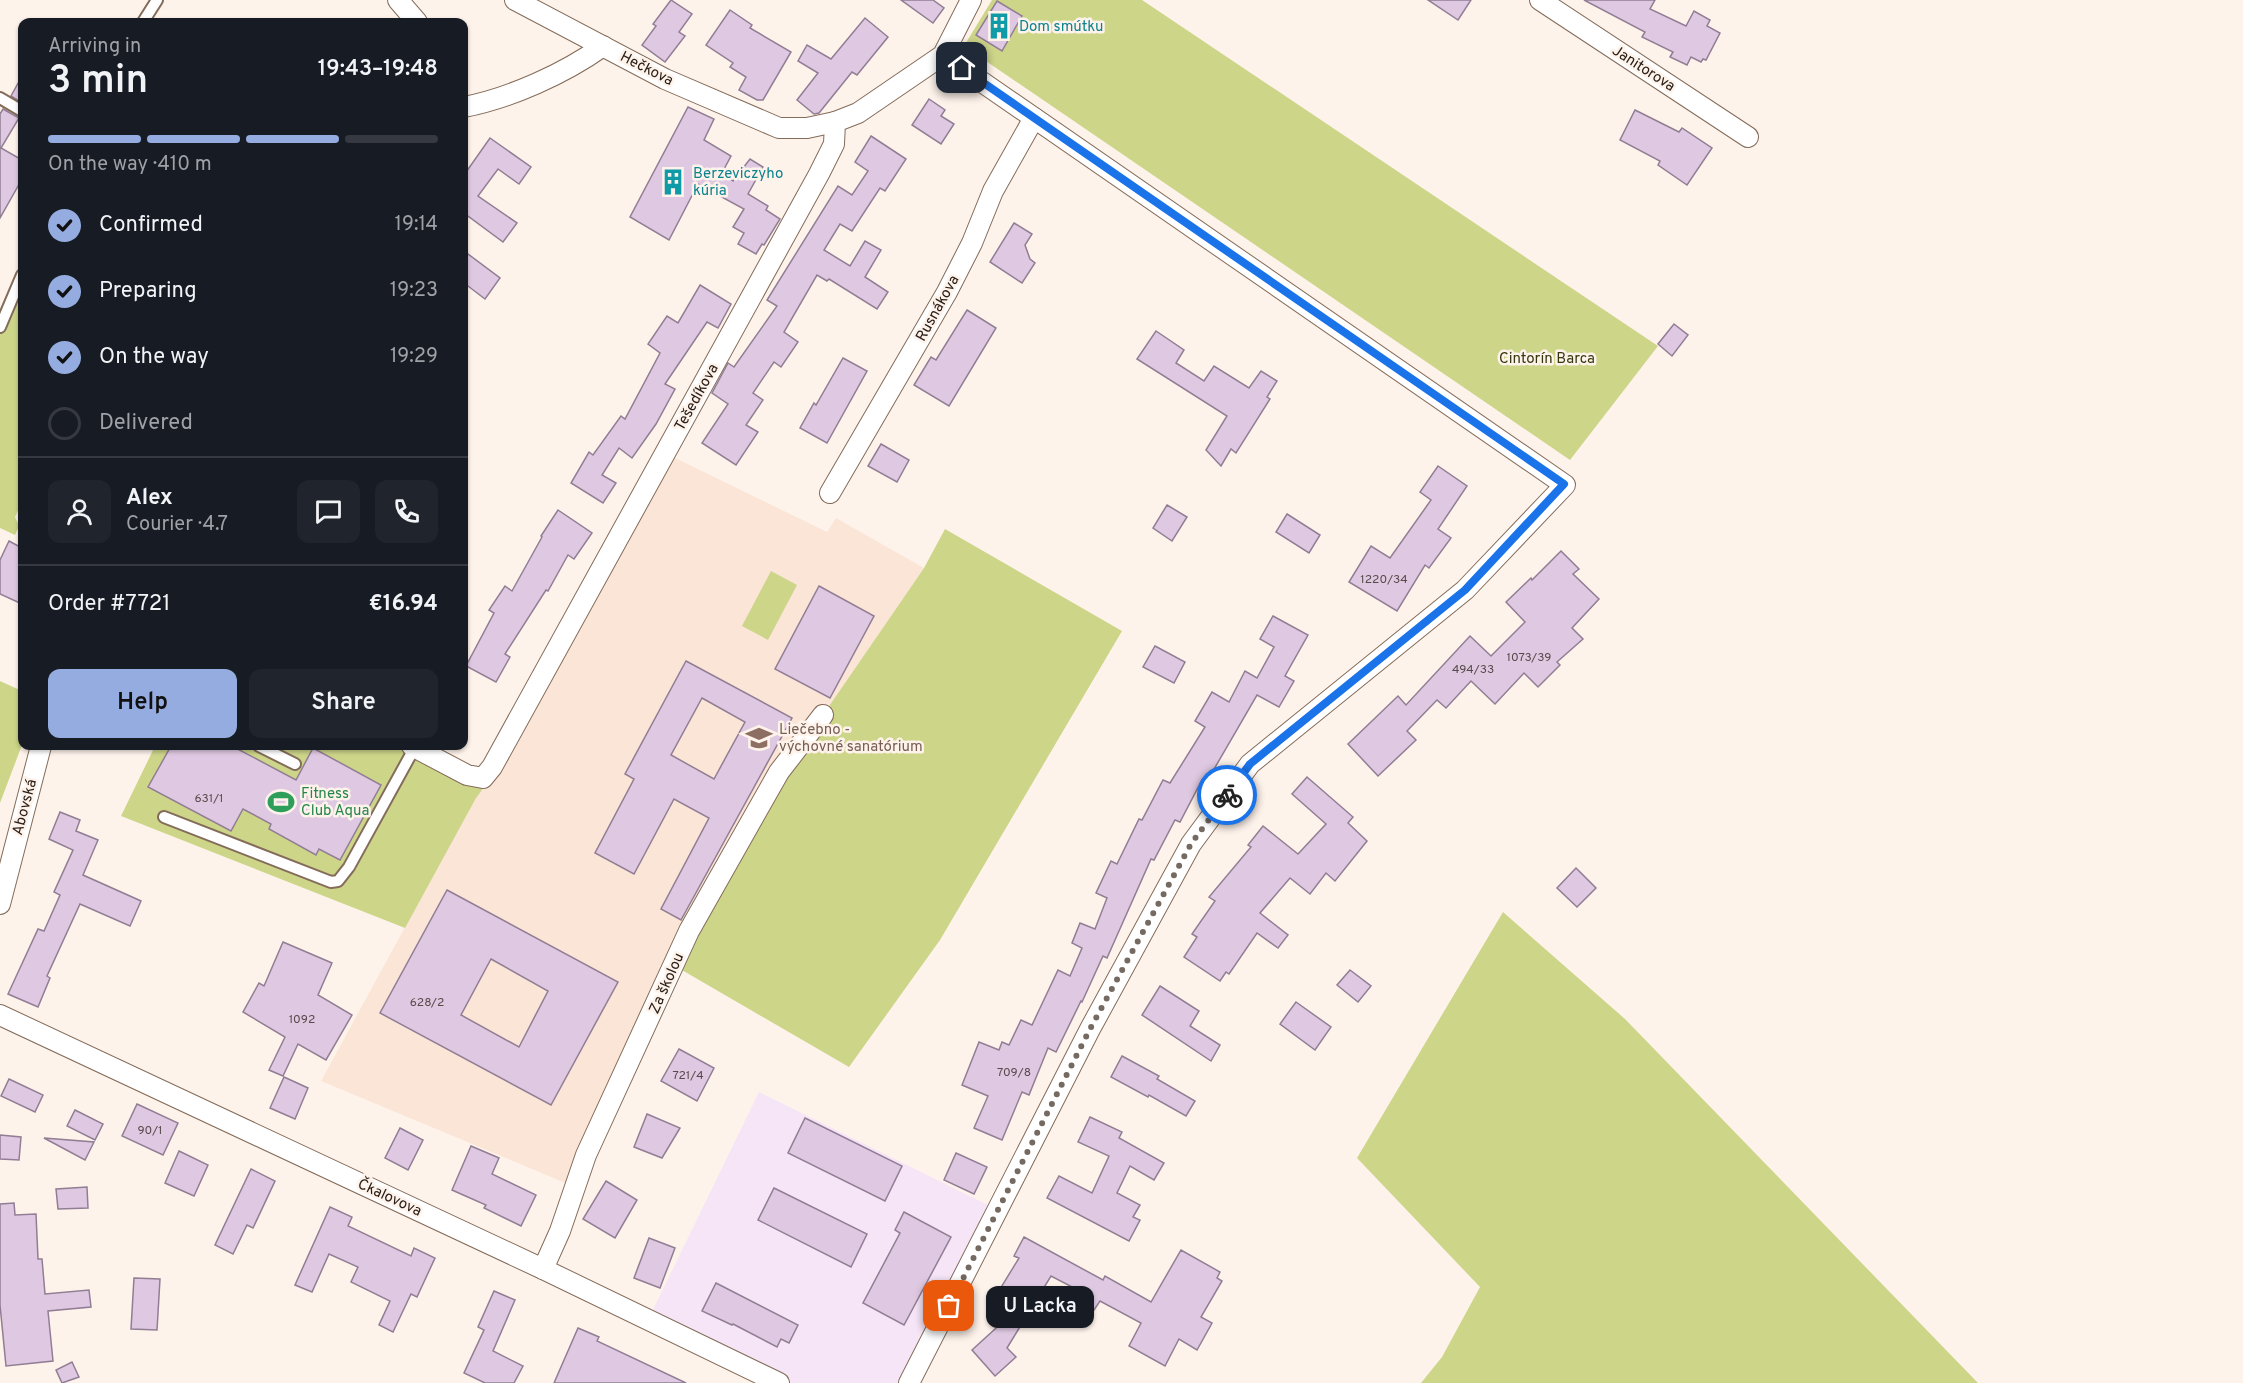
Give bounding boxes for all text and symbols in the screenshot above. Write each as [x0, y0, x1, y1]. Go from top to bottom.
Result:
building icon: Dom smútku [984, 11, 1014, 41]
place label: Dom smútku [1019, 18, 1103, 37]
text: Arriving in [48, 34, 141, 60]
pin [936, 42, 987, 93]
street label: Janitorova [1608, 42, 1678, 97]
street label: Hečkova [616, 48, 676, 91]
icon: home [945, 51, 978, 84]
text: 19:43–19:48 [318, 56, 438, 83]
text: 3 min [48, 58, 148, 107]
text: On the way · 410 m [48, 152, 212, 178]
place label: Berzeviczyho kúria [693, 165, 783, 201]
building icon: Berzeviczyho kúria [658, 167, 688, 197]
icon: check [48, 209, 81, 242]
text: Confirmed [99, 212, 203, 239]
text: 19:14 [395, 212, 438, 238]
street label: Rusnákova [912, 272, 964, 345]
icon: check [48, 275, 81, 308]
text: Preparing [99, 278, 197, 305]
text: 19:23 [390, 278, 438, 304]
icon: check [48, 341, 81, 374]
text: On the way [99, 344, 209, 371]
text: 19:29 [390, 344, 438, 370]
park label: Cintorín Barca [1499, 350, 1595, 369]
street label: Tešedíkova [671, 361, 724, 435]
text: Delivered [99, 410, 193, 437]
button: person [48, 480, 111, 543]
button: chat [297, 480, 360, 543]
button: phone [375, 480, 438, 543]
text: Alex [126, 485, 173, 512]
text: Courier · 4.7 [126, 512, 228, 538]
house number: 1220/34 [1360, 572, 1408, 588]
text: Order #7721 [48, 591, 170, 618]
text: €16.94 [369, 591, 438, 618]
house number: 1073/39 [1507, 650, 1551, 666]
house number: 494/33 [1452, 662, 1494, 678]
button: Help [48, 669, 237, 738]
button: Share [249, 669, 438, 738]
place label: Liečebno - výchovné sanatórium [779, 721, 923, 757]
school or university icon: Liečebno - výchovné sanatórium [744, 723, 774, 753]
courier [1197, 765, 1257, 825]
street label: Abovská [9, 777, 42, 838]
icon: bike [1211, 779, 1244, 812]
place label: Fitness Club Aqua [301, 785, 369, 821]
sports icon: Fitness Club Aqua [266, 787, 296, 817]
house number: 631/1 [194, 791, 224, 807]
street label: Za školou [646, 950, 689, 1017]
house number: 628/2 [410, 995, 444, 1011]
house number: 1092 [289, 1012, 315, 1028]
house number: 709/8 [997, 1065, 1031, 1081]
house number: 721/4 [672, 1068, 704, 1084]
house number: 90/1 [137, 1123, 163, 1139]
street label: Čkalovova [354, 1173, 425, 1221]
pin [923, 1280, 974, 1331]
callout: U Lacka [985, 1285, 1093, 1327]
icon: bag [932, 1289, 965, 1322]
text: U Lacka [1003, 1294, 1077, 1320]

